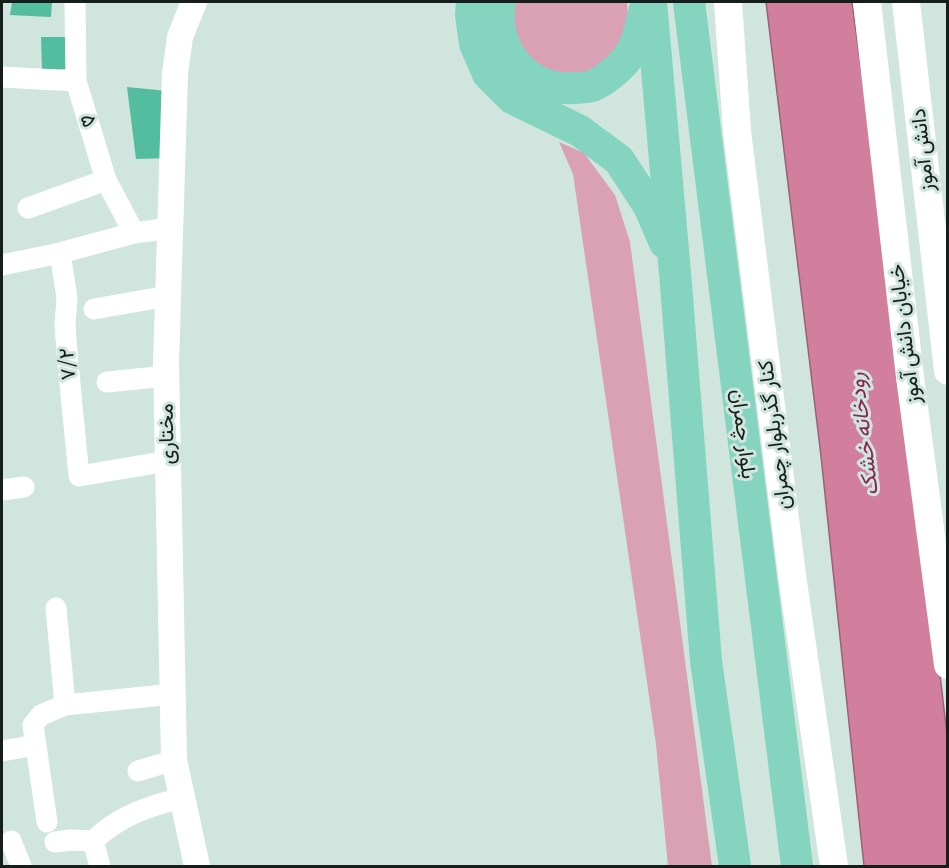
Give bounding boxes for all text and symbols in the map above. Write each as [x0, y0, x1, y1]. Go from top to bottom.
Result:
street label: دانش آموز [906, 107, 940, 193]
street label: ۵ [74, 111, 102, 131]
street label: خیابان دانش آموز [884, 263, 926, 405]
street label: ۷/۲ [54, 347, 82, 381]
street label: کنار گذربلوار چمران [753, 359, 797, 511]
water label: رودخانه خشک [843, 371, 885, 497]
street label: بلوار چمران [725, 388, 761, 480]
street label: مختاری [154, 403, 180, 465]

